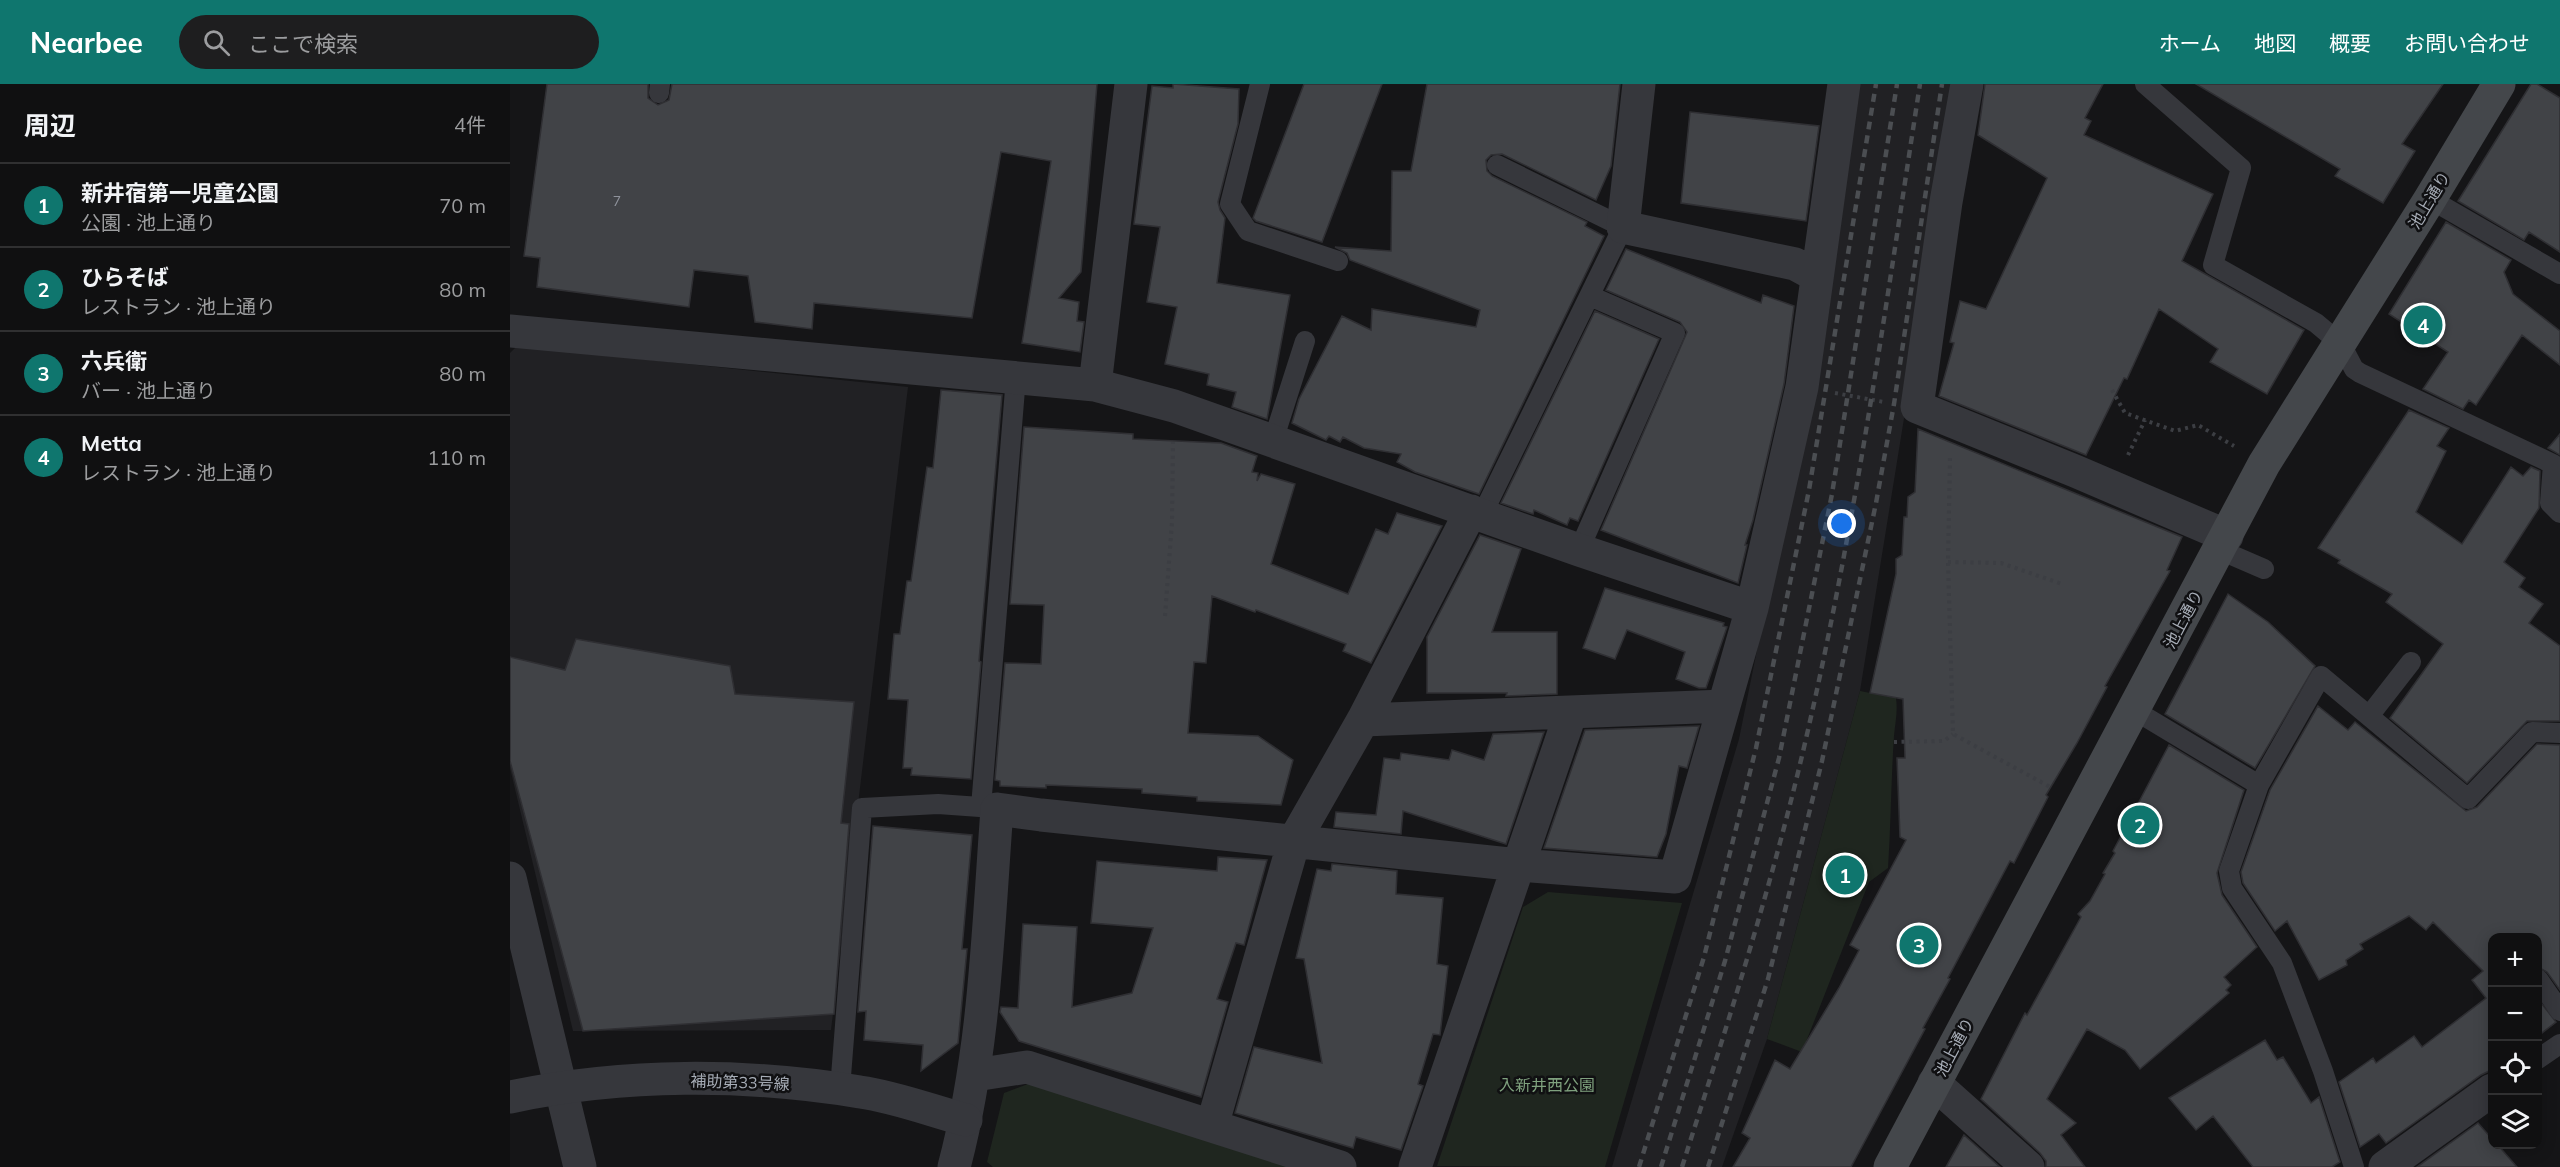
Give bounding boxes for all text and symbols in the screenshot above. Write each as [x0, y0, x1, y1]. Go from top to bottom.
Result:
search box [179, 15, 599, 69]
text: Nearbee [30, 25, 143, 60]
icon: search [200, 26, 233, 59]
text: ここで検索 [248, 30, 358, 58]
text: ホーム [2159, 30, 2221, 56]
text: 地図 [2254, 30, 2296, 56]
text: 概要 [2329, 30, 2371, 56]
text: お問い合わせ [2404, 30, 2530, 56]
text: 周辺 [24, 109, 76, 142]
text: 4件 [454, 112, 486, 137]
street label: 池上通り [2404, 167, 2454, 233]
text: 新井宿第一児童公園 [81, 179, 279, 207]
house number: 7 [613, 192, 621, 210]
text: 1 [38, 193, 50, 218]
text: 70 m [439, 193, 486, 218]
text: 公園 · 池上通り [81, 210, 216, 235]
text: ひらそば [81, 263, 169, 291]
text: 2 [38, 277, 50, 302]
text: 80 m [439, 277, 486, 302]
text: レストラン · 池上通り [81, 294, 276, 319]
pin: 4 [2404, 302, 2442, 348]
text: 六兵衛 [81, 347, 147, 375]
text: 3 [38, 361, 50, 386]
text: 80 m [439, 361, 486, 386]
text: バー · 池上通り [81, 378, 216, 403]
text: Metta [81, 429, 142, 457]
text: 4 [38, 445, 50, 470]
text: 110 m [427, 445, 486, 470]
text: レストラン · 池上通り [81, 460, 276, 485]
your location [1827, 509, 1856, 538]
street label: 池上通り [2159, 586, 2207, 652]
pin: 2 [2120, 802, 2160, 848]
pin: 1 [1826, 852, 1864, 898]
pin: 3 [1900, 922, 1938, 968]
map controls [2488, 933, 2542, 1149]
button: + [2488, 933, 2542, 987]
button: − [2488, 987, 2542, 1041]
street label: 池上通り [1930, 1014, 1978, 1080]
button: locate [2488, 1041, 2542, 1095]
street label: 補助第33号線 [690, 1070, 790, 1094]
park label: 入新井西公園 [1499, 1075, 1595, 1095]
button: layers [2488, 1095, 2542, 1149]

